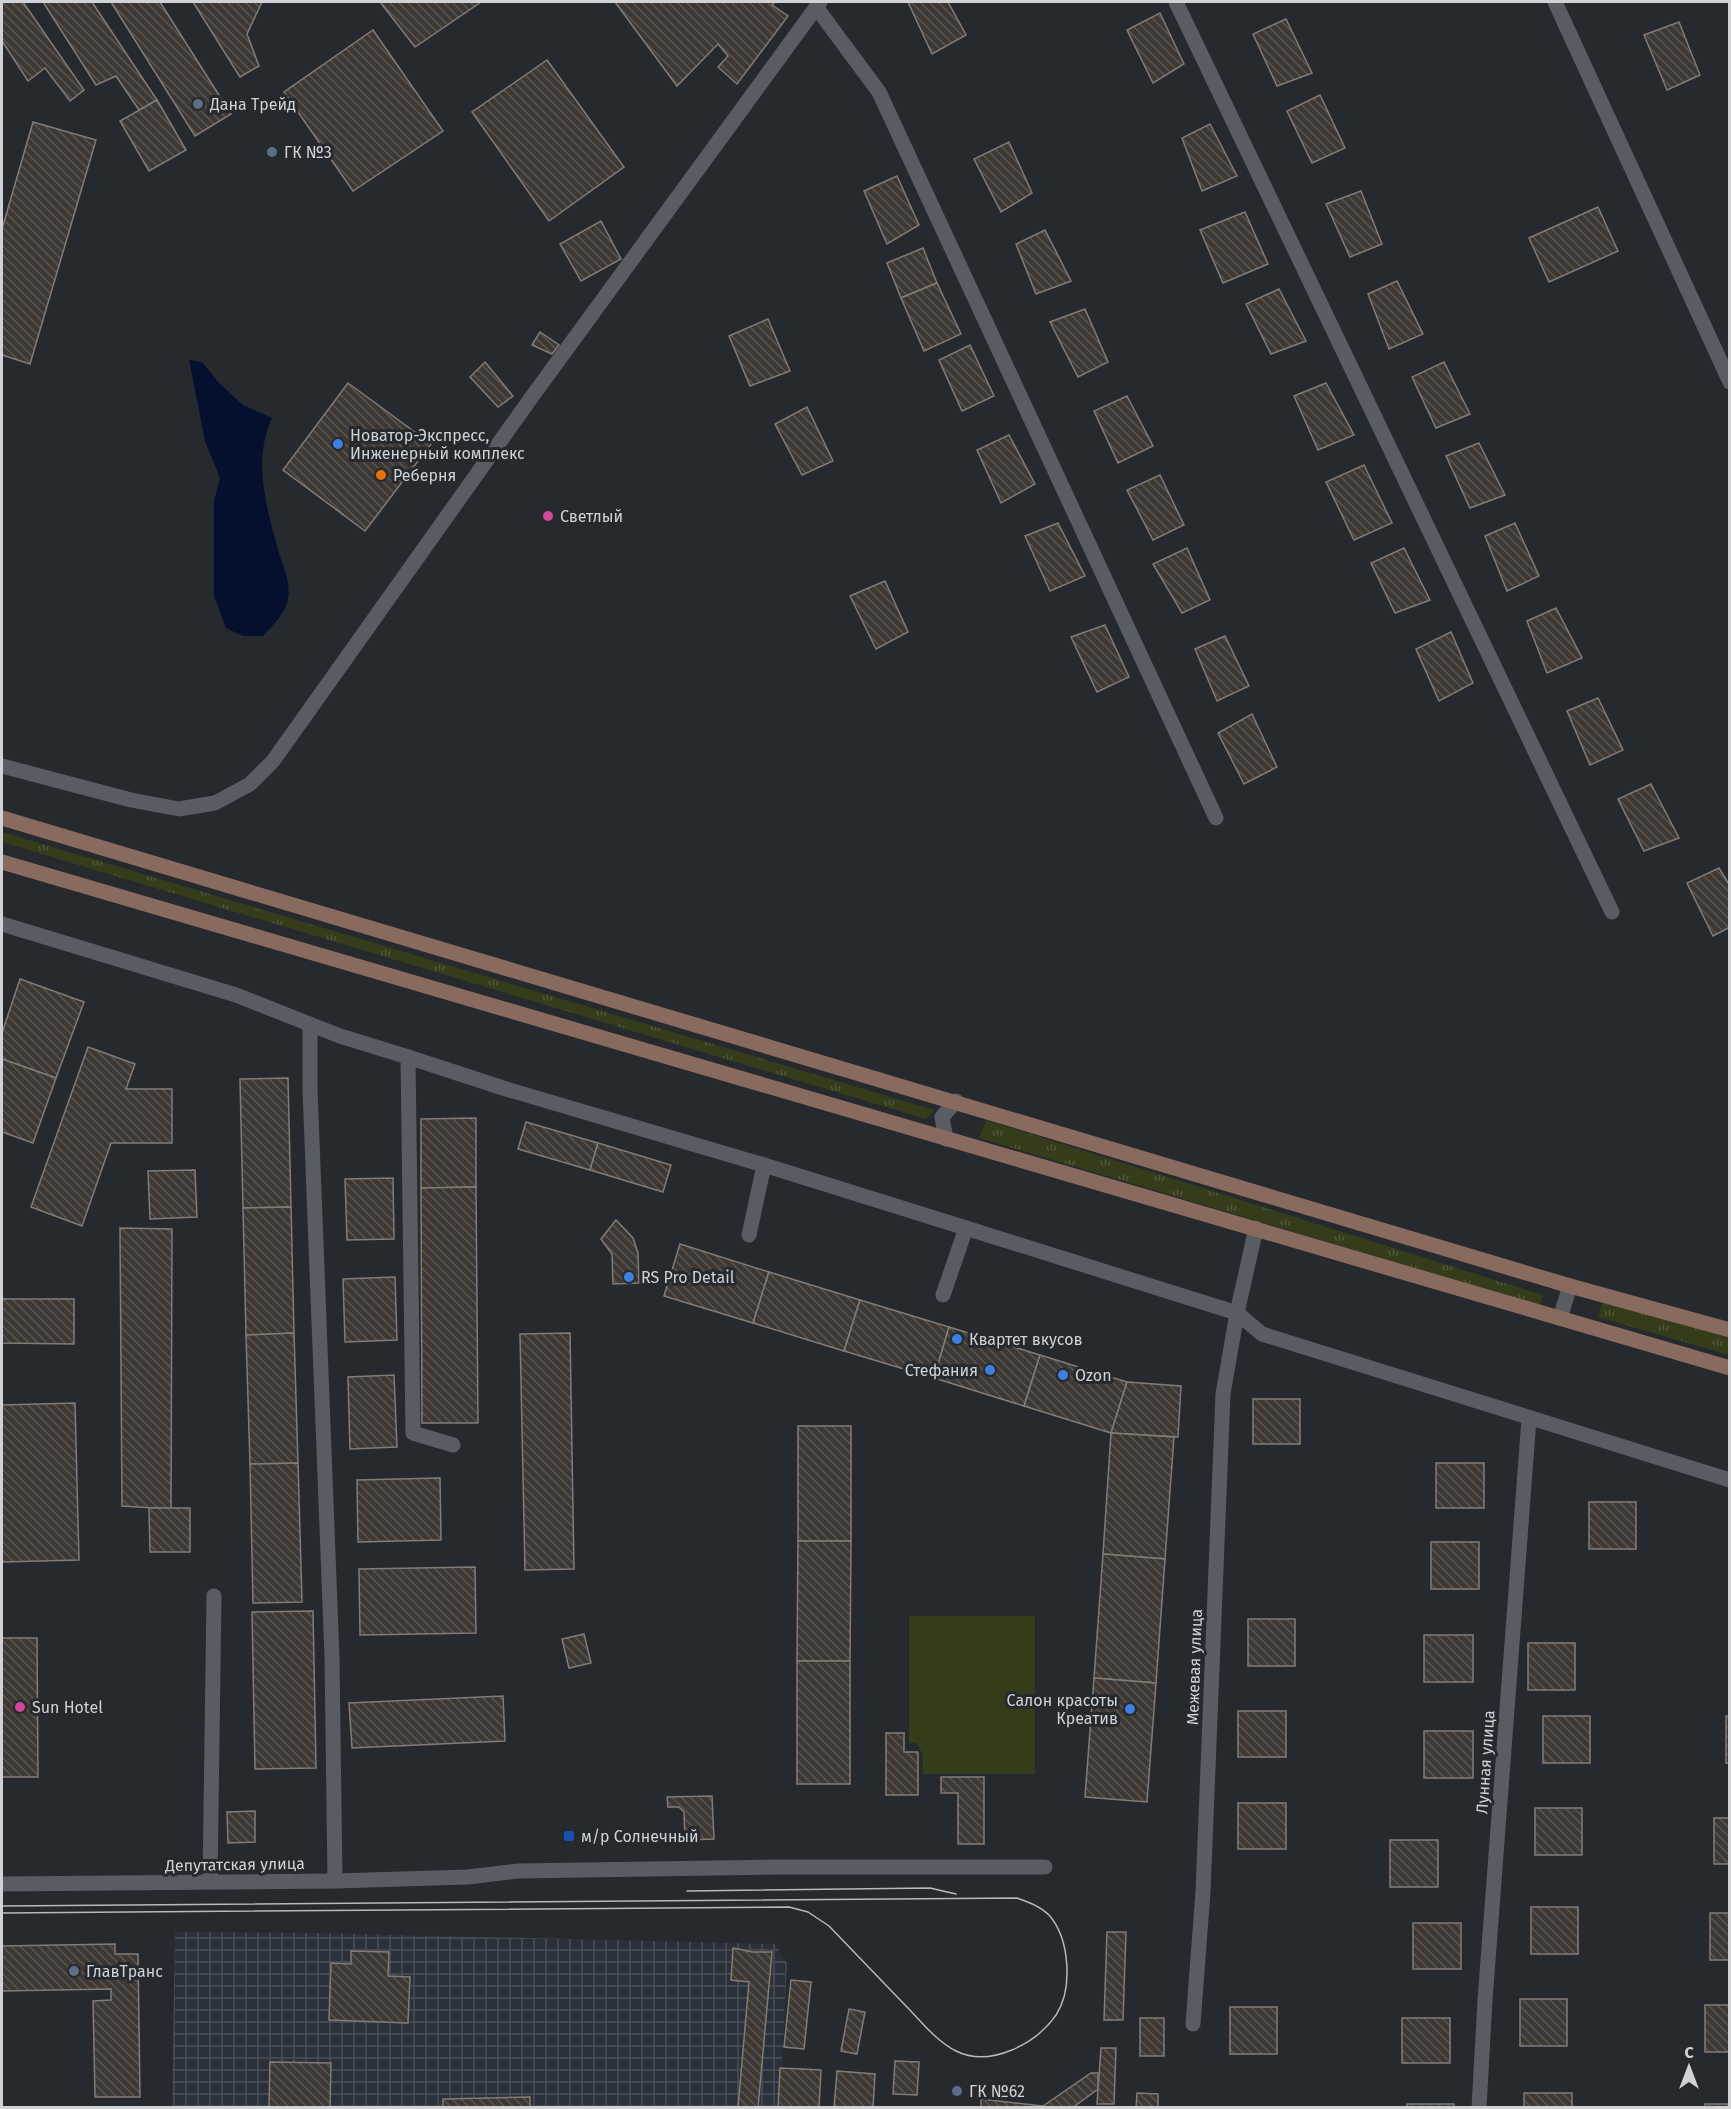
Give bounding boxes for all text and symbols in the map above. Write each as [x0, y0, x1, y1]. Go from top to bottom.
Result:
place label: Дана Трейд [209, 95, 296, 114]
marker: Дана Трейд [191, 97, 205, 111]
place label: ГК №3 [284, 143, 332, 162]
marker: ГК №3 [265, 145, 279, 159]
place label: Новатор-Экспресс, Инженерный комплекс [350, 426, 525, 463]
marker: Новатор-Экспресс, Инженерный комплекс [331, 437, 345, 451]
place label: Реберня [393, 466, 456, 485]
marker: Реберня [374, 468, 388, 482]
place label: Светлый [560, 507, 623, 526]
marker: Светлый [541, 509, 555, 523]
place label: RS Pro Detail [641, 1268, 735, 1287]
marker: RS Pro Detail [622, 1270, 636, 1284]
place label: Квартет вкусов [969, 1330, 1083, 1349]
marker: Квартет вкусов [950, 1332, 964, 1346]
place label: Стефания [905, 1361, 978, 1380]
marker: Стефания [983, 1363, 997, 1377]
place label: Ozon [1075, 1366, 1112, 1385]
marker: Ozon [1056, 1368, 1070, 1382]
street label: Межевая улица [1183, 1609, 1206, 1725]
place label: Салон красоты Креатив [1007, 1691, 1118, 1728]
place label: Sun Hotel [32, 1698, 103, 1717]
marker: Sun Hotel [13, 1700, 27, 1714]
marker: Салон красоты Креатив [1123, 1702, 1137, 1716]
street label: Лунная улица [1472, 1710, 1499, 1814]
place label: м/р Солнечный [581, 1827, 699, 1846]
marker: м/р Солнечный [562, 1829, 576, 1843]
street label: Депутатская улица [164, 1854, 305, 1875]
place label: ГлавТранс [86, 1962, 163, 1981]
marker: ГлавТранс [67, 1964, 81, 1978]
north arrow [1659, 2037, 1719, 2097]
text: С [1684, 2043, 1694, 2062]
place label: ГК №62 [969, 2082, 1025, 2101]
marker: ГК №62 [950, 2084, 964, 2098]

